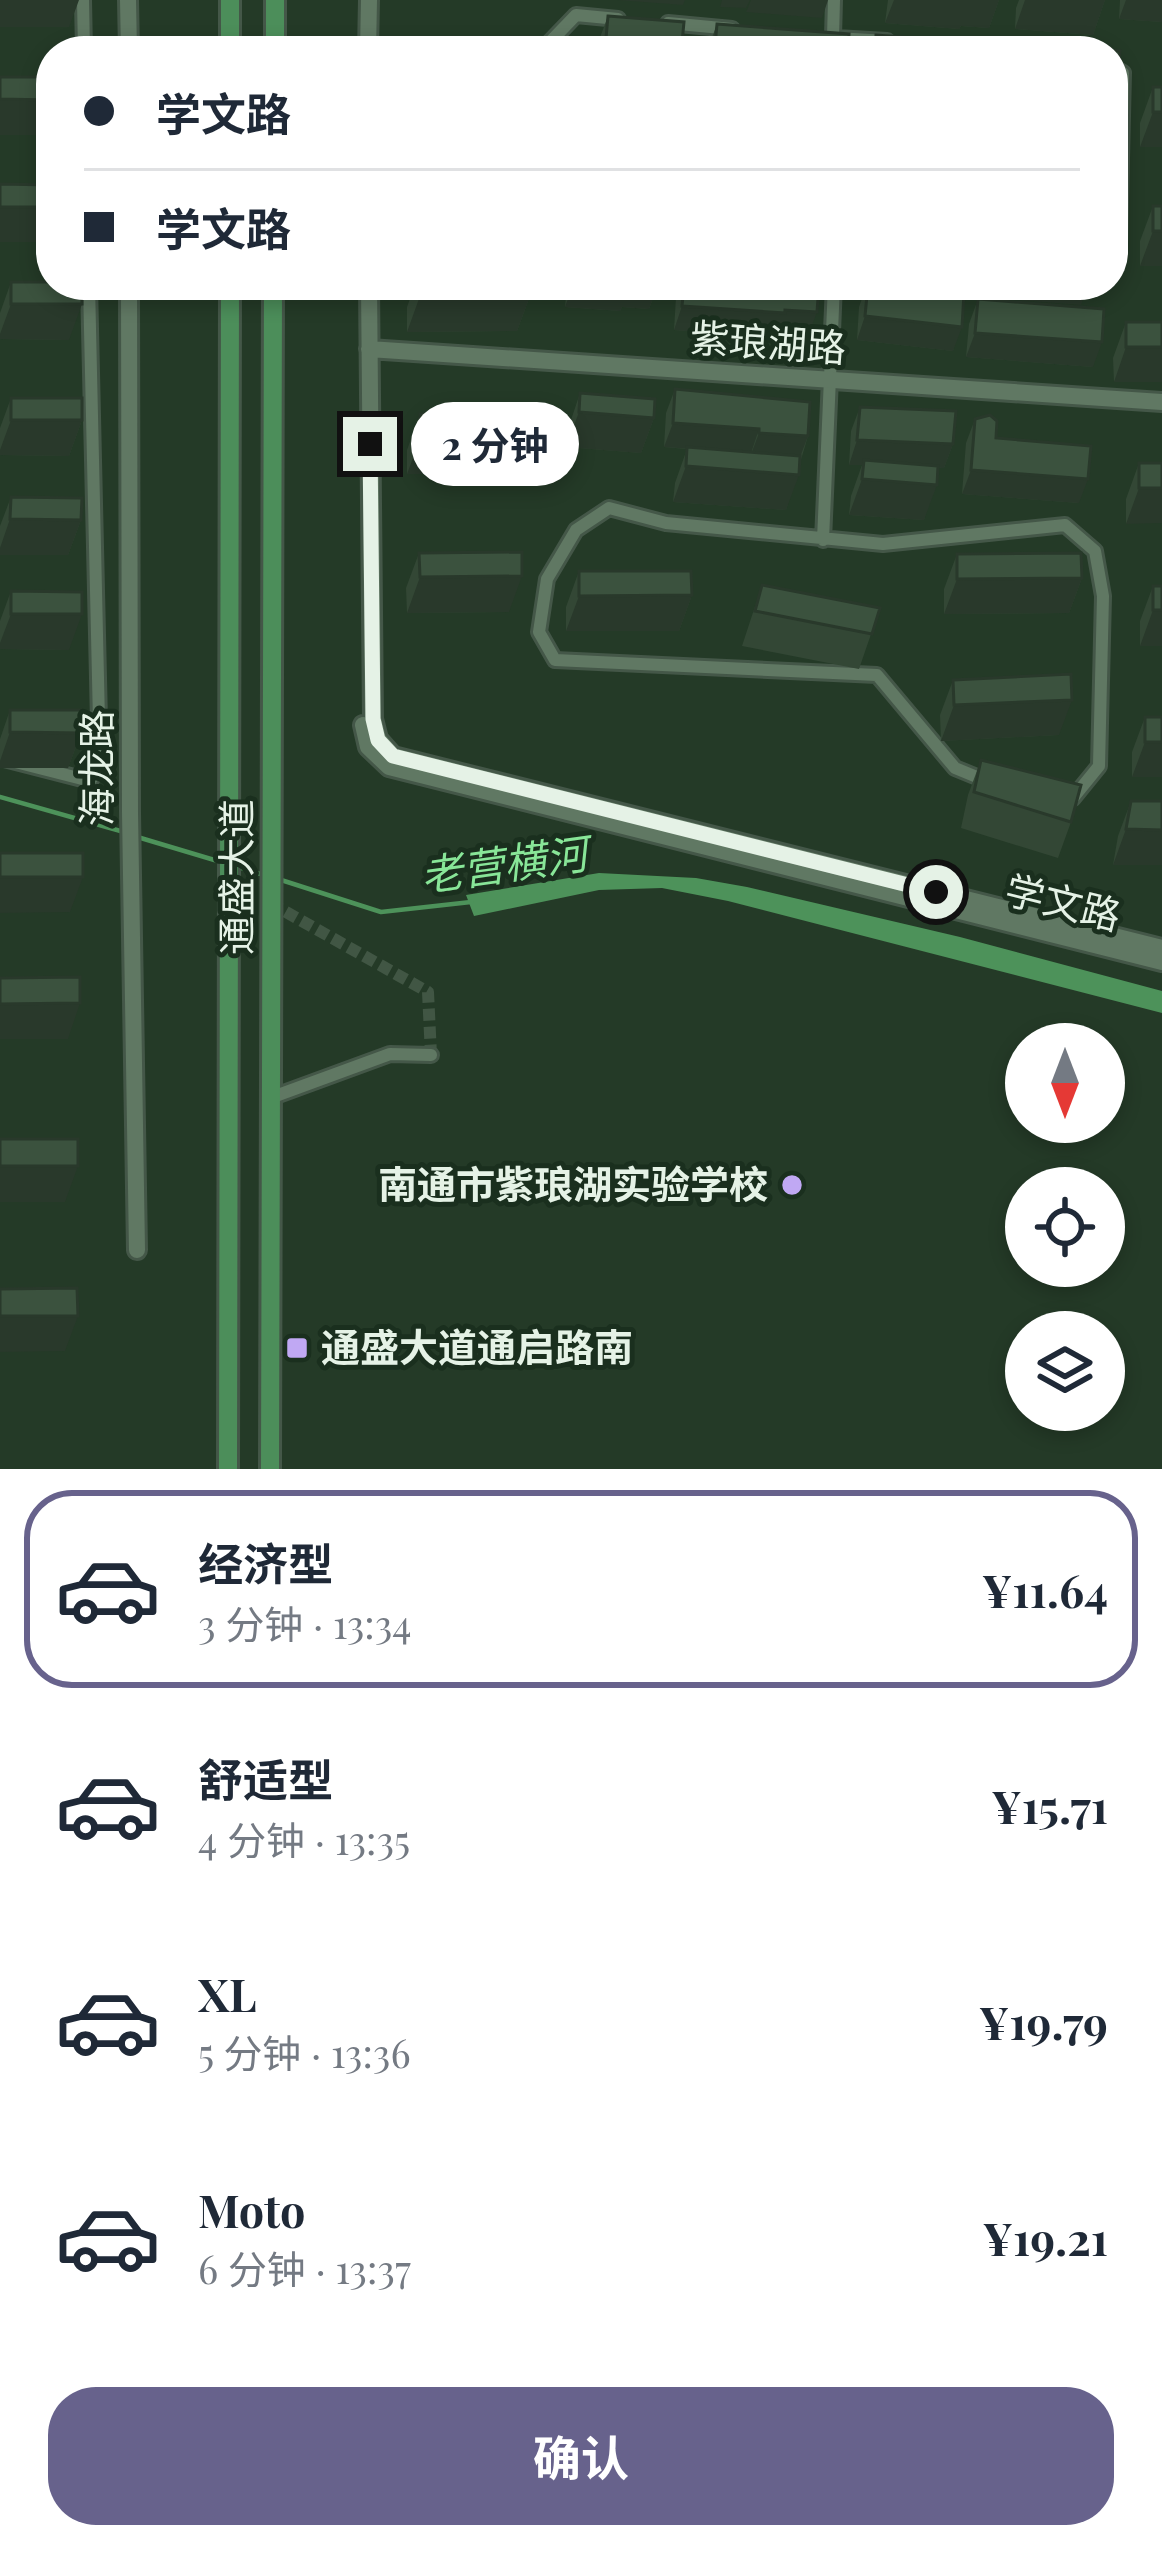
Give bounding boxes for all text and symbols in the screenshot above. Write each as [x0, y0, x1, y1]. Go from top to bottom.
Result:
text: 学文路 [156, 82, 291, 142]
text: 学文路 [156, 197, 291, 257]
street label: 紫琅湖路 [689, 310, 848, 372]
callout: 2 分钟 [412, 402, 580, 486]
route end [343, 417, 397, 471]
text: 2 分钟 [441, 418, 549, 470]
street label: 海龙路 [69, 709, 121, 827]
street label: 通盛大道 [209, 799, 261, 955]
water label: 老营横河 [417, 823, 598, 902]
street label: 学文路 [1000, 862, 1127, 940]
route start [909, 865, 963, 919]
north arrow [1005, 1023, 1125, 1143]
map controls [1005, 1023, 1125, 1431]
place label: 南通市紫琅湖实验学校 [378, 1157, 768, 1209]
button: locate [1005, 1167, 1125, 1287]
marker: 南通市紫琅湖实验学校 [779, 1172, 805, 1198]
button: layers [1005, 1311, 1125, 1431]
place label: 通盛大道通启路南 [321, 1320, 633, 1372]
marker: 通盛大道通启路南 [284, 1335, 310, 1361]
text: 经济型 [198, 1532, 333, 1592]
icon: car [54, 1535, 162, 1643]
text: ¥11.64 [982, 1559, 1108, 1619]
text: 3 分钟 · 13:34 [198, 1597, 412, 1649]
text: 舒适型 [198, 1748, 333, 1808]
icon: car [54, 1751, 162, 1859]
text: ¥15.71 [991, 1775, 1108, 1835]
text: 4 分钟 · 13:35 [198, 1813, 410, 1865]
text: XL [198, 1963, 257, 2023]
icon: car [54, 1967, 162, 2075]
text: ¥19.79 [979, 1991, 1108, 2051]
text: 5 分钟 · 13:36 [198, 2026, 411, 2078]
text: Moto [198, 2179, 305, 2239]
icon: car [54, 2183, 162, 2291]
text: ¥19.21 [982, 2207, 1108, 2267]
text: 6 分钟 · 13:37 [198, 2242, 411, 2294]
button: 确认 [48, 2387, 1114, 2525]

